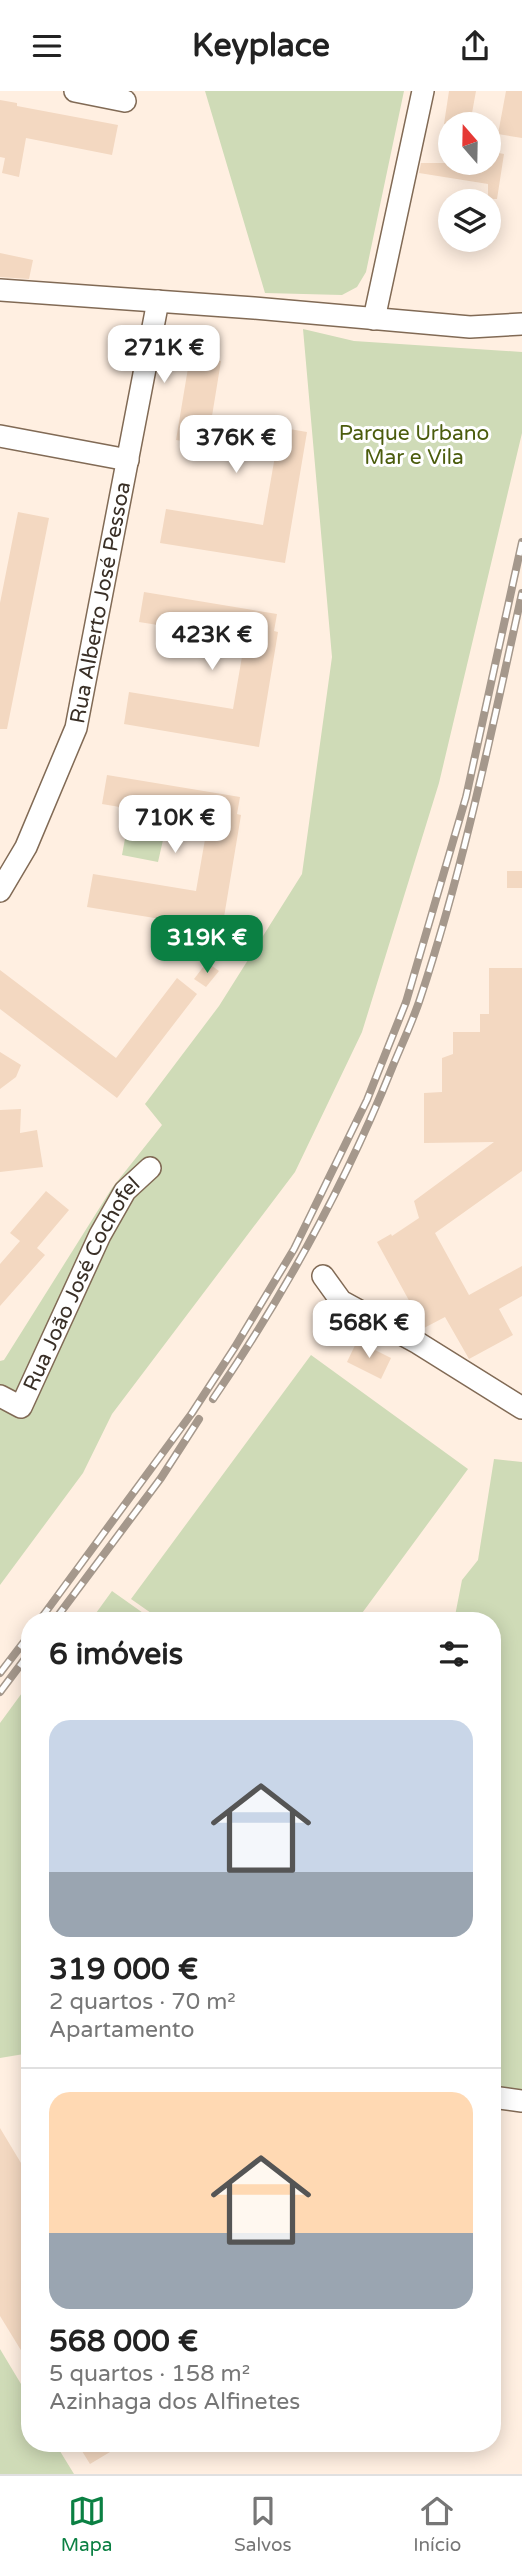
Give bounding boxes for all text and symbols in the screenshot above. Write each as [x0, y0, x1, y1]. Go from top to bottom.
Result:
icon: menu [28, 27, 66, 65]
text: Keyplace [192, 27, 330, 65]
icon: share [456, 27, 494, 65]
north arrow [438, 112, 500, 175]
map controls [438, 112, 501, 252]
button: layers [438, 189, 501, 252]
pin: 271K € [107, 325, 221, 385]
text: 271K € [124, 334, 204, 362]
pin: 376K € [179, 415, 293, 475]
park label: Parque Urbano Mar e Vila [339, 421, 489, 470]
text: 376K € [196, 424, 276, 452]
street label: Rua Alberto José Pessoa [65, 479, 136, 725]
pin: 423K € [155, 613, 269, 672]
text: 423K € [172, 621, 252, 649]
pin: 710K € [118, 795, 232, 855]
text: 710K € [135, 804, 215, 832]
pin: 319K € [150, 915, 264, 975]
text: 319K € [167, 924, 247, 952]
street label: Rua João José Cochofel [18, 1171, 145, 1395]
pin: 568K € [312, 1301, 426, 1360]
text: 568K € [329, 1309, 409, 1337]
icon: filters [435, 1635, 473, 1673]
text: 6 imóveis [49, 1636, 183, 1673]
icon: home [198, 1765, 324, 1891]
text: 319 000 € [49, 1951, 198, 1988]
text: 2 quartos · 70 m² [49, 1988, 236, 2016]
text: Apartamento [49, 2016, 194, 2044]
icon: home [198, 2137, 324, 2263]
text: 568 000 € [49, 2323, 198, 2360]
text: 5 quartos · 158 m² [49, 2360, 250, 2388]
text: Azinhaga dos Alfinetes [49, 2388, 300, 2416]
tab: Mapa [61, 2492, 112, 2556]
tab: Salvos [234, 2492, 292, 2556]
tab: Início [413, 2492, 461, 2556]

